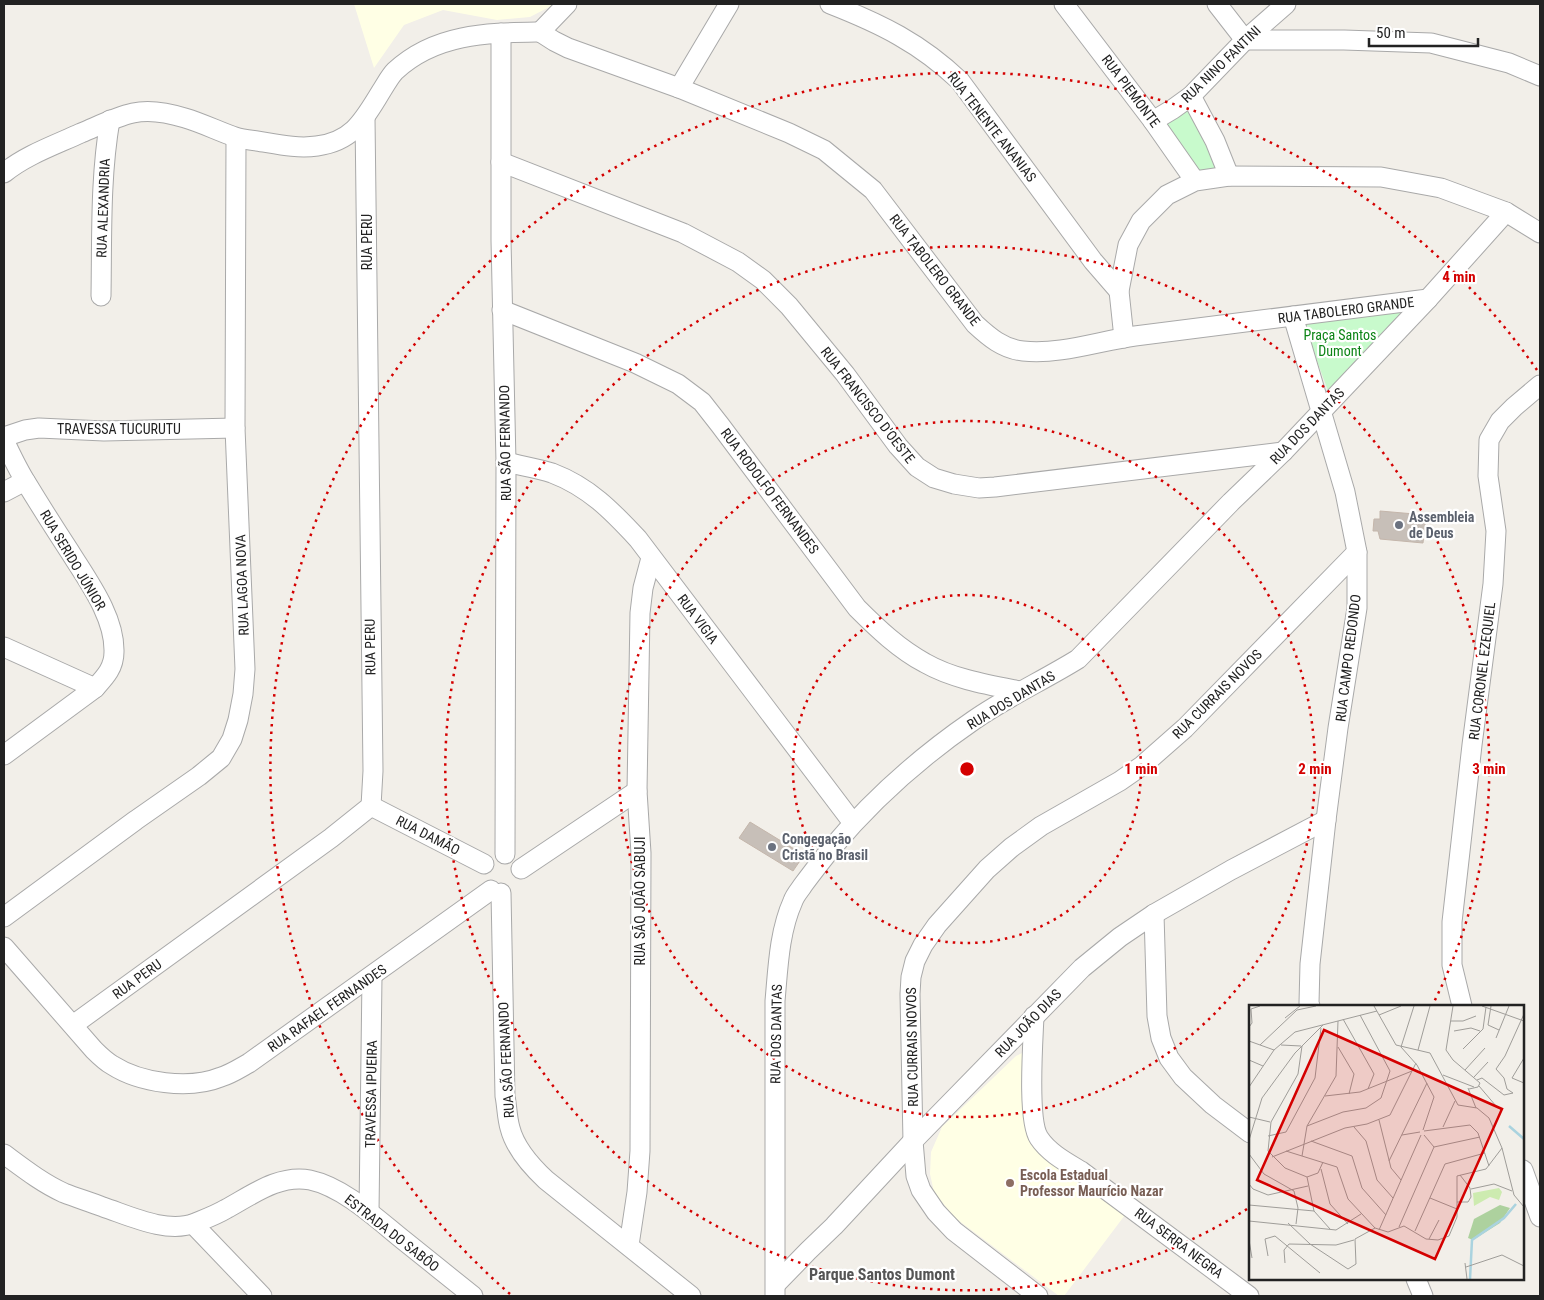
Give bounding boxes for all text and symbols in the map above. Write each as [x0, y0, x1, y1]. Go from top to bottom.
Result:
scale bar [1369, 15, 1478, 47]
street label: RUA NINO FANTINI [1178, 22, 1264, 106]
text: 50 m [1376, 24, 1406, 42]
street label: RUA PIEMONTE [1099, 52, 1163, 130]
street label: RUA TENENTE ANANIAS [944, 69, 1040, 185]
street label: RUA ALEXANDRIA [93, 158, 113, 258]
street label: RUA TABOLERO GRANDE [886, 211, 984, 329]
street label: RUA PERU [359, 214, 375, 270]
text: 4 min [1442, 268, 1476, 286]
street label: RUA TABOLERO GRANDE [1277, 294, 1415, 326]
park label: Praça Santos Dumont [1303, 327, 1377, 359]
street label: RUA FRANCISCO D'OESTE [818, 344, 918, 466]
street label: RUA SÃO FERNANDO [495, 385, 514, 501]
street label: RUA DOS DANTAS [1267, 385, 1347, 467]
street label: TRAVESSA TUCURUTU [57, 421, 181, 437]
street label: RUA RODOLFO FERNANDES [718, 425, 822, 557]
street label: RUA SERIDO JÚNIOR [37, 507, 110, 613]
place label: Assembleia de Deus [1409, 509, 1475, 541]
marker: Assembleia de Deus [1393, 519, 1405, 531]
street label: RUA LAGOA NOVA [232, 534, 252, 636]
street label: RUA VIGIA [674, 591, 722, 647]
street label: RUA CAMPO REDONDO [1332, 593, 1364, 723]
street label: RUA CORONEL EZEQUIEL [1466, 601, 1498, 741]
street label: RUA PERU [362, 619, 378, 675]
street label: RUA CURRAIS NOVOS [1169, 646, 1265, 742]
street label: RUA DOS DANTAS [964, 667, 1058, 733]
centre of rings [958, 760, 976, 778]
text: 1 min [1124, 760, 1158, 778]
text: 2 min [1298, 760, 1332, 778]
text: 3 min [1472, 760, 1506, 778]
street label: RUA DAMÃO [393, 811, 463, 858]
place label: Congegação Cristã no Brasil [782, 831, 868, 863]
street label: RUA SÃO JOÃO SABUJI [631, 836, 648, 966]
marker: Congegação Cristã no Brasil [766, 841, 778, 853]
street label: RUA PERU [109, 956, 165, 1002]
street label: RUA RAFAEL FERNANDES [265, 961, 389, 1055]
street label: RUA DOS DANTAS [767, 984, 785, 1084]
street label: RUA JOÃO DIAS [991, 985, 1064, 1060]
street label: RUA CURRAIS NOVOS [903, 987, 921, 1107]
street label: RUA SÃO FERNANDO [494, 1001, 517, 1119]
inset map [1249, 1005, 1524, 1280]
street label: TRAVESSA IPUEIRA [362, 1040, 380, 1148]
place label: Escola Estadual Professor Maurício Nazar [1020, 1167, 1164, 1199]
marker: Escola Estadual Professor Maurício Nazar [1004, 1177, 1016, 1189]
street label: ESTRADA DO SABÔO [342, 1190, 443, 1275]
street label: RUA SERRA NEGRA [1132, 1205, 1226, 1281]
district label: Parque Santos Dumont [809, 1265, 955, 1284]

